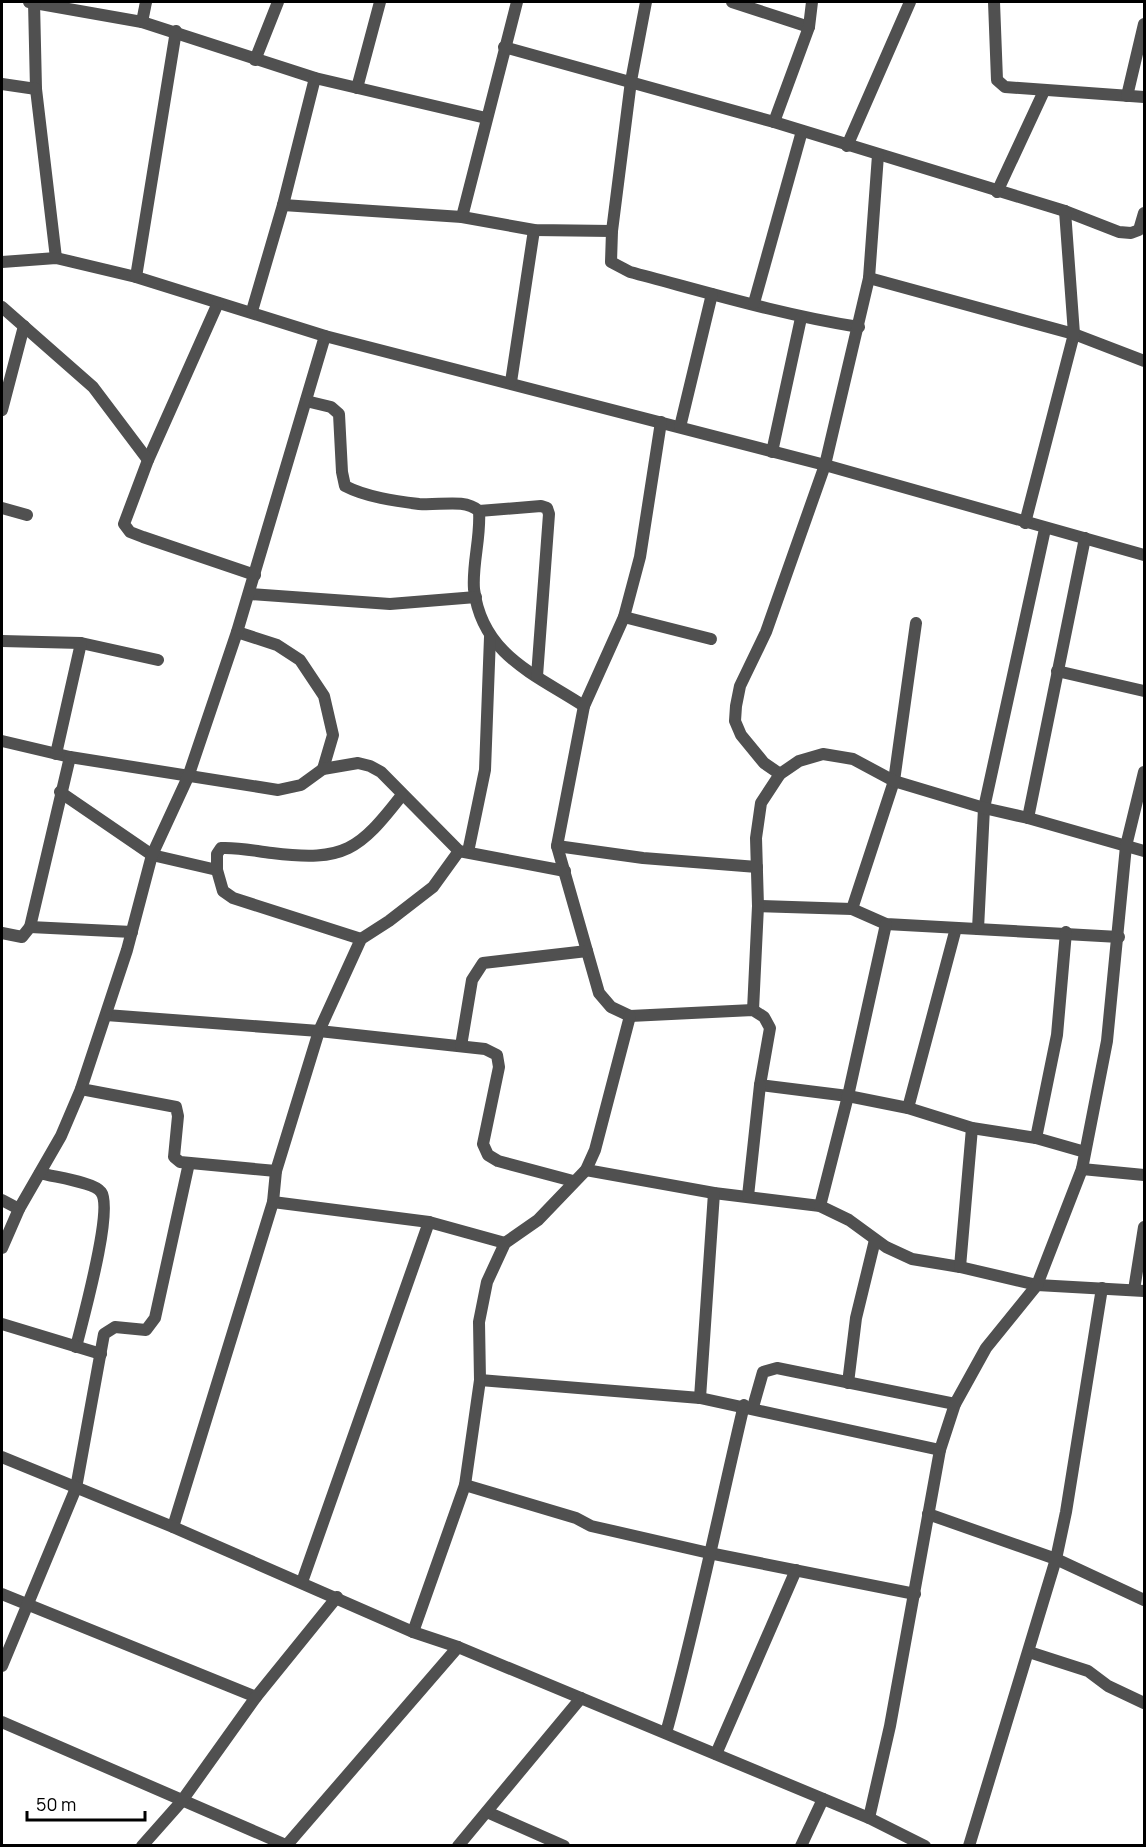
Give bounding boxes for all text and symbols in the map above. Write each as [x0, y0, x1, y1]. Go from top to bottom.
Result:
scale bar [27, 1784, 146, 1822]
text: 50 m [36, 1792, 76, 1816]

